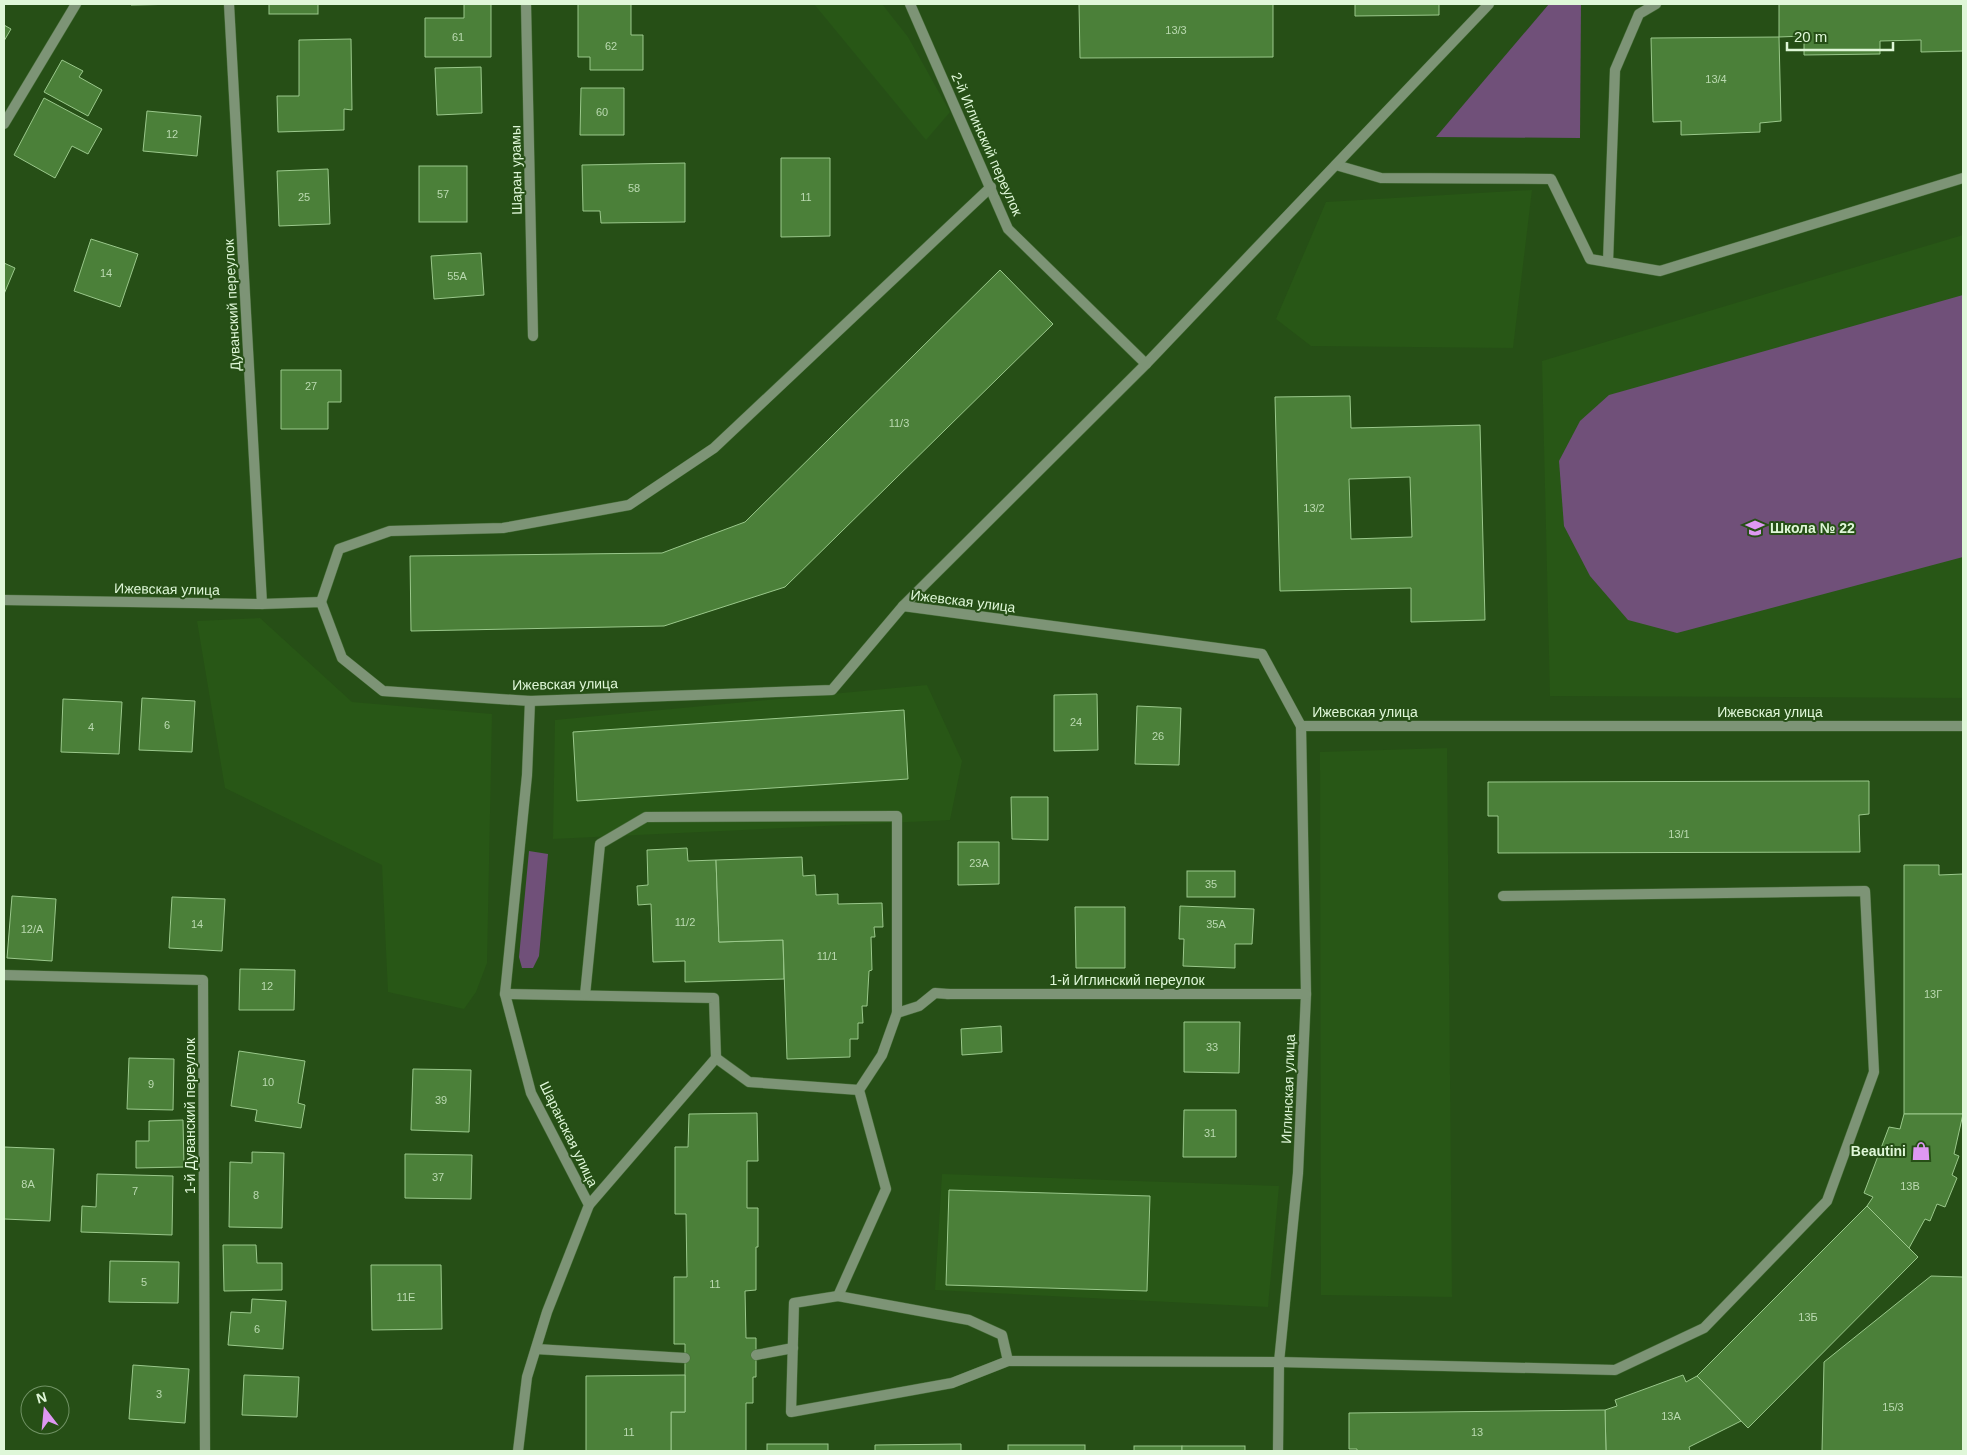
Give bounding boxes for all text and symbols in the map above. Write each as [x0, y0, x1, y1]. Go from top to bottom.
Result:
scale bar [1787, 20, 1893, 52]
house number: 13/3 [1165, 24, 1187, 36]
text: 20 m [1794, 28, 1827, 45]
house number: 61 [452, 31, 464, 43]
house number: 62 [605, 40, 617, 52]
street label: 2-й Иглинский переулок [948, 70, 1026, 219]
house number: 13/4 [1705, 73, 1727, 85]
house number: 60 [596, 106, 608, 118]
street label: Шаран урамы [507, 125, 525, 215]
house number: 12 [166, 128, 178, 140]
house number: 58 [628, 182, 640, 194]
house number: 57 [437, 188, 449, 200]
house number: 25 [298, 191, 310, 203]
house number: 11 [800, 191, 812, 203]
street label: Дуванский переулок [221, 238, 243, 371]
house number: 14 [100, 267, 112, 279]
house number: 55А [447, 270, 467, 282]
house number: 27 [305, 380, 317, 392]
house number: 11/3 [889, 417, 909, 429]
house number: 13/2 [1303, 502, 1325, 514]
school or university icon: Школа № 22 [1744, 517, 1766, 539]
place label: Школа № 22 [1770, 520, 1855, 536]
street label: Ижевская улица [114, 580, 220, 598]
street label: Ижевская улица [910, 587, 1017, 615]
street label: Ижевская улица [512, 675, 618, 693]
street label: Ижевская улица [1312, 704, 1418, 720]
street label: Ижевская улица [1717, 704, 1823, 720]
house number: 24 [1070, 716, 1082, 728]
house number: 6 [164, 719, 170, 731]
house number: 4 [88, 721, 94, 733]
house number: 26 [1152, 730, 1164, 742]
house number: 13/1 [1668, 828, 1690, 840]
house number: 23А [969, 857, 989, 869]
house number: 35 [1205, 878, 1217, 890]
house number: 11/2 [675, 916, 695, 928]
house number: 14 [191, 918, 203, 930]
house number: 35А [1206, 918, 1226, 930]
house number: 12/А [21, 923, 44, 935]
house number: 11/1 [817, 950, 837, 962]
street label: 1-й Иглинский переулок [1049, 972, 1205, 988]
house number: 12 [261, 980, 273, 992]
house number: 13Г [1924, 988, 1942, 1000]
street label: Иглинская улица [1278, 1034, 1298, 1144]
street label: 1-й Дуванский переулок [182, 1037, 198, 1194]
house number: 33 [1206, 1041, 1218, 1053]
house number: 10 [262, 1076, 274, 1088]
house number: 9 [148, 1078, 154, 1090]
street label: Шаранская улица [537, 1079, 602, 1189]
house number: 39 [435, 1094, 447, 1106]
house number: 31 [1204, 1127, 1216, 1139]
shop icon: Beautini [1910, 1140, 1932, 1162]
place label: Beautini [1851, 1143, 1906, 1159]
house number: 37 [432, 1171, 444, 1183]
house number: 8А [21, 1178, 35, 1190]
house number: 13В [1900, 1180, 1920, 1192]
house number: 7 [132, 1185, 138, 1197]
house number: 8 [253, 1189, 259, 1201]
house number: 5 [141, 1276, 147, 1288]
house number: 11 [709, 1278, 721, 1290]
house number: 11Е [397, 1291, 415, 1303]
house number: 13Б [1798, 1311, 1818, 1323]
house number: 6 [254, 1323, 260, 1335]
north arrow [20, 1385, 70, 1435]
text: N [34, 1388, 48, 1407]
house number: 3 [156, 1388, 162, 1400]
house number: 15/3 [1882, 1401, 1904, 1413]
house number: 13А [1661, 1410, 1681, 1422]
house number: 11 [623, 1426, 635, 1438]
house number: 13 [1471, 1426, 1483, 1438]

